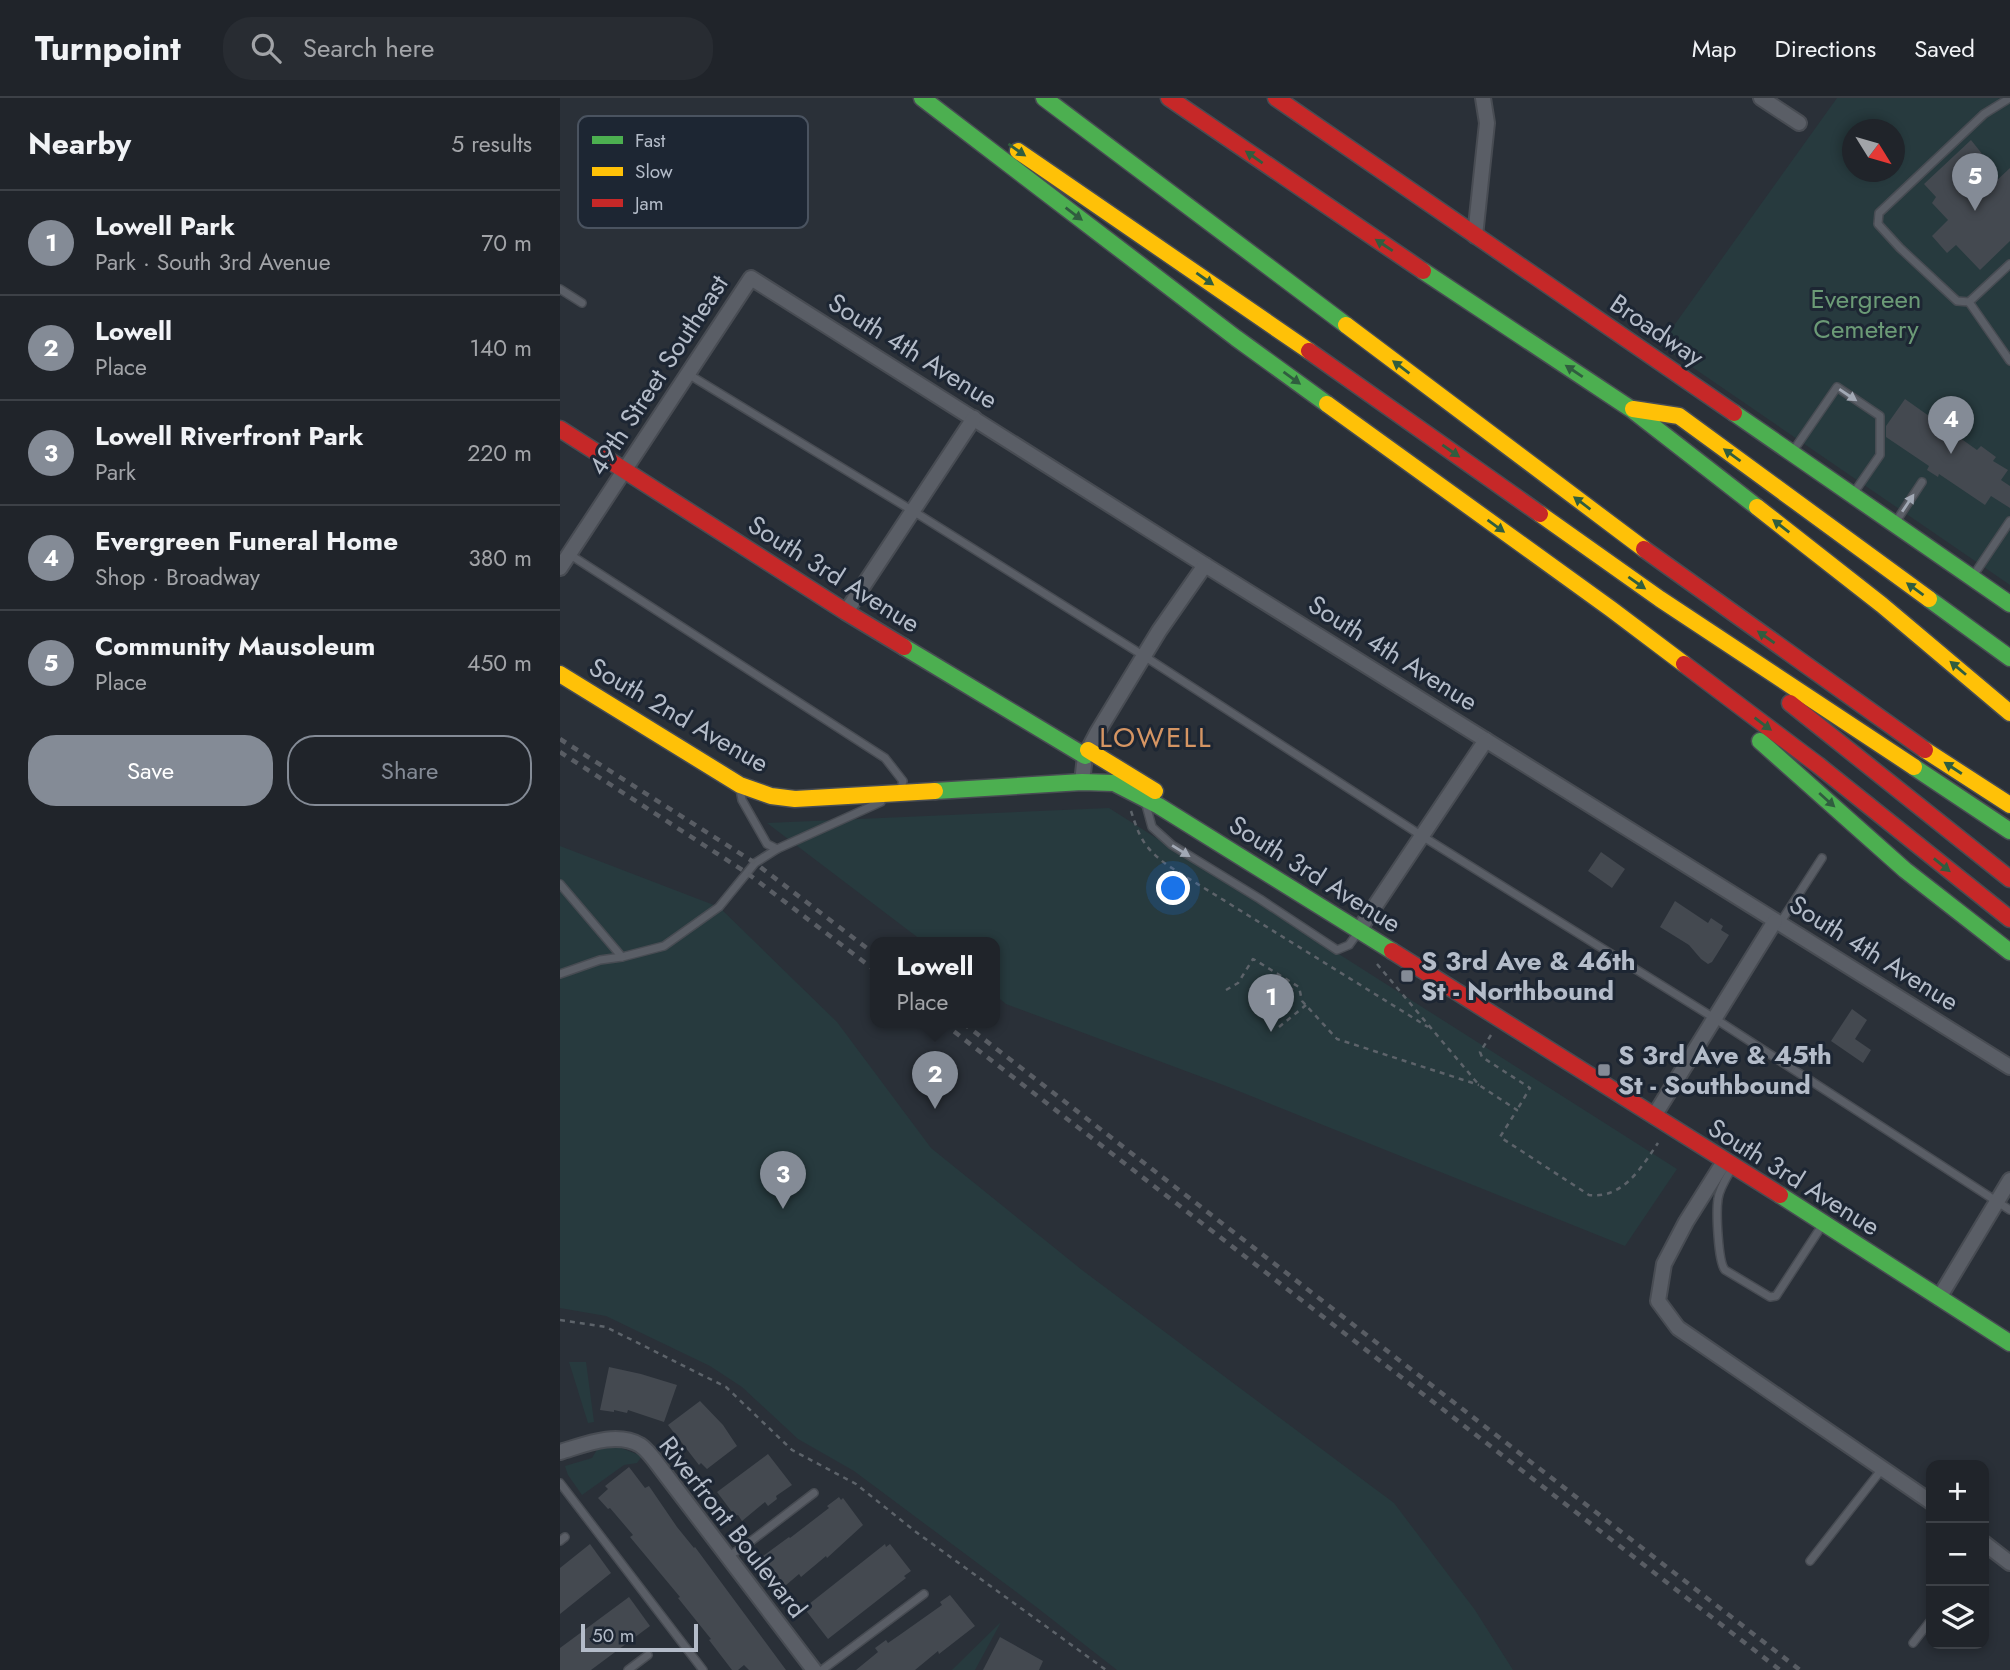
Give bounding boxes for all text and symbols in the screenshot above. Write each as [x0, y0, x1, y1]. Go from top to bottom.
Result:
search box [223, 17, 713, 80]
text: Turnpoint [35, 25, 181, 72]
icon: search [247, 29, 285, 67]
text: Search here [303, 29, 434, 67]
text: Map [1692, 31, 1737, 66]
text: Directions [1775, 31, 1876, 66]
text: Saved [1914, 31, 1975, 66]
legend [578, 116, 808, 228]
north arrow [1842, 119, 1905, 182]
text: Nearby [28, 122, 131, 165]
text: 5 results [451, 127, 532, 161]
text: Fast [635, 127, 666, 154]
one-way arrow [1008, 143, 1026, 157]
one-way arrow [1245, 150, 1263, 164]
pin: 5 [1952, 153, 1998, 211]
text: Slow [635, 158, 673, 185]
text: Jam [632, 190, 664, 217]
one-way arrow [1064, 206, 1082, 221]
text: Lowell Park [95, 207, 235, 245]
text: 1 [45, 226, 57, 260]
text: 70 m [481, 226, 532, 260]
one-way arrow [1375, 239, 1394, 252]
text: Park · South 3rd Avenue [95, 245, 331, 279]
street label: 49th Street Southeast [579, 267, 738, 483]
one-way arrow [1196, 272, 1214, 286]
park label: Evergreen Cemetery [1810, 280, 1922, 348]
street label: South 4th Avenue [821, 284, 1005, 418]
street label: Broadway [1602, 285, 1712, 376]
text: Lowell [95, 312, 172, 350]
text: 2 [43, 331, 59, 365]
text: 140 m [470, 331, 532, 365]
text: Place [95, 350, 147, 384]
one-way arrow [1392, 360, 1410, 374]
one-way arrow [1565, 364, 1583, 378]
one-way arrow [1283, 371, 1301, 385]
one-way arrow [1839, 388, 1858, 401]
pin: 4 [1928, 396, 1974, 454]
text: Lowell Riverfront Park [95, 417, 363, 455]
text: 3 [44, 436, 58, 470]
text: 220 m [467, 436, 532, 470]
one-way arrow [1442, 444, 1460, 458]
one-way arrow [1723, 447, 1741, 462]
text: Park [95, 455, 136, 489]
one-way arrow [1901, 494, 1915, 512]
one-way arrow [1574, 496, 1592, 511]
street label: South 3rd Avenue [741, 506, 927, 642]
one-way arrow [1487, 519, 1505, 533]
one-way arrow [1772, 519, 1790, 534]
text: Evergreen Funeral Home [95, 522, 398, 560]
text: 4 [43, 541, 59, 575]
text: 380 m [468, 541, 532, 575]
text: Shop · Broadway [95, 560, 260, 594]
one-way arrow [1628, 576, 1646, 590]
one-way arrow [1906, 582, 1924, 596]
street label: South 4th Avenue [1301, 586, 1485, 720]
text: Community Mausoleum [95, 627, 375, 665]
one-way arrow [1757, 630, 1775, 644]
text: 5 [44, 646, 58, 680]
text: 450 m [467, 646, 532, 680]
street label: South 2nd Avenue [582, 648, 776, 782]
one-way arrow [1950, 661, 1967, 676]
text: Place [95, 665, 147, 699]
one-way arrow [1754, 716, 1772, 731]
district label: LOWELL [1099, 717, 1213, 758]
button: Save [28, 735, 273, 806]
button: Share [287, 735, 532, 806]
one-way arrow [1943, 761, 1962, 774]
one-way arrow [1819, 792, 1836, 808]
street label: South 3rd Avenue [1222, 806, 1408, 942]
one-way arrow [1172, 844, 1191, 857]
one-way arrow [1933, 857, 1951, 872]
your location [1156, 871, 1190, 905]
street label: South 4th Avenue [1782, 886, 1966, 1020]
popup [870, 937, 1000, 1028]
place label: S 3rd Ave & 46th St - Northbound [1421, 942, 1636, 1010]
text: Lowell [896, 947, 974, 985]
marker: S 3rd Ave & 46th St - Northbound [1399, 968, 1415, 984]
pin: 1 [1248, 974, 1294, 1032]
text: Place [896, 985, 948, 1019]
place label: S 3rd Ave & 45th St - Southbound [1618, 1036, 1832, 1104]
pin: 2 [912, 1051, 958, 1109]
marker: S 3rd Ave & 45th St - Southbound [1596, 1062, 1612, 1078]
street label: South 3rd Avenue [1701, 1109, 1887, 1245]
pin: 3 [760, 1151, 806, 1209]
street label: Riverfront Boulevard [650, 1428, 816, 1626]
map controls [1926, 1460, 1989, 1649]
button: + [1926, 1460, 1989, 1523]
button: − [1926, 1523, 1989, 1586]
button: layers [1926, 1586, 1989, 1649]
scale bar [581, 1621, 698, 1653]
text: 50 m [592, 1622, 635, 1649]

